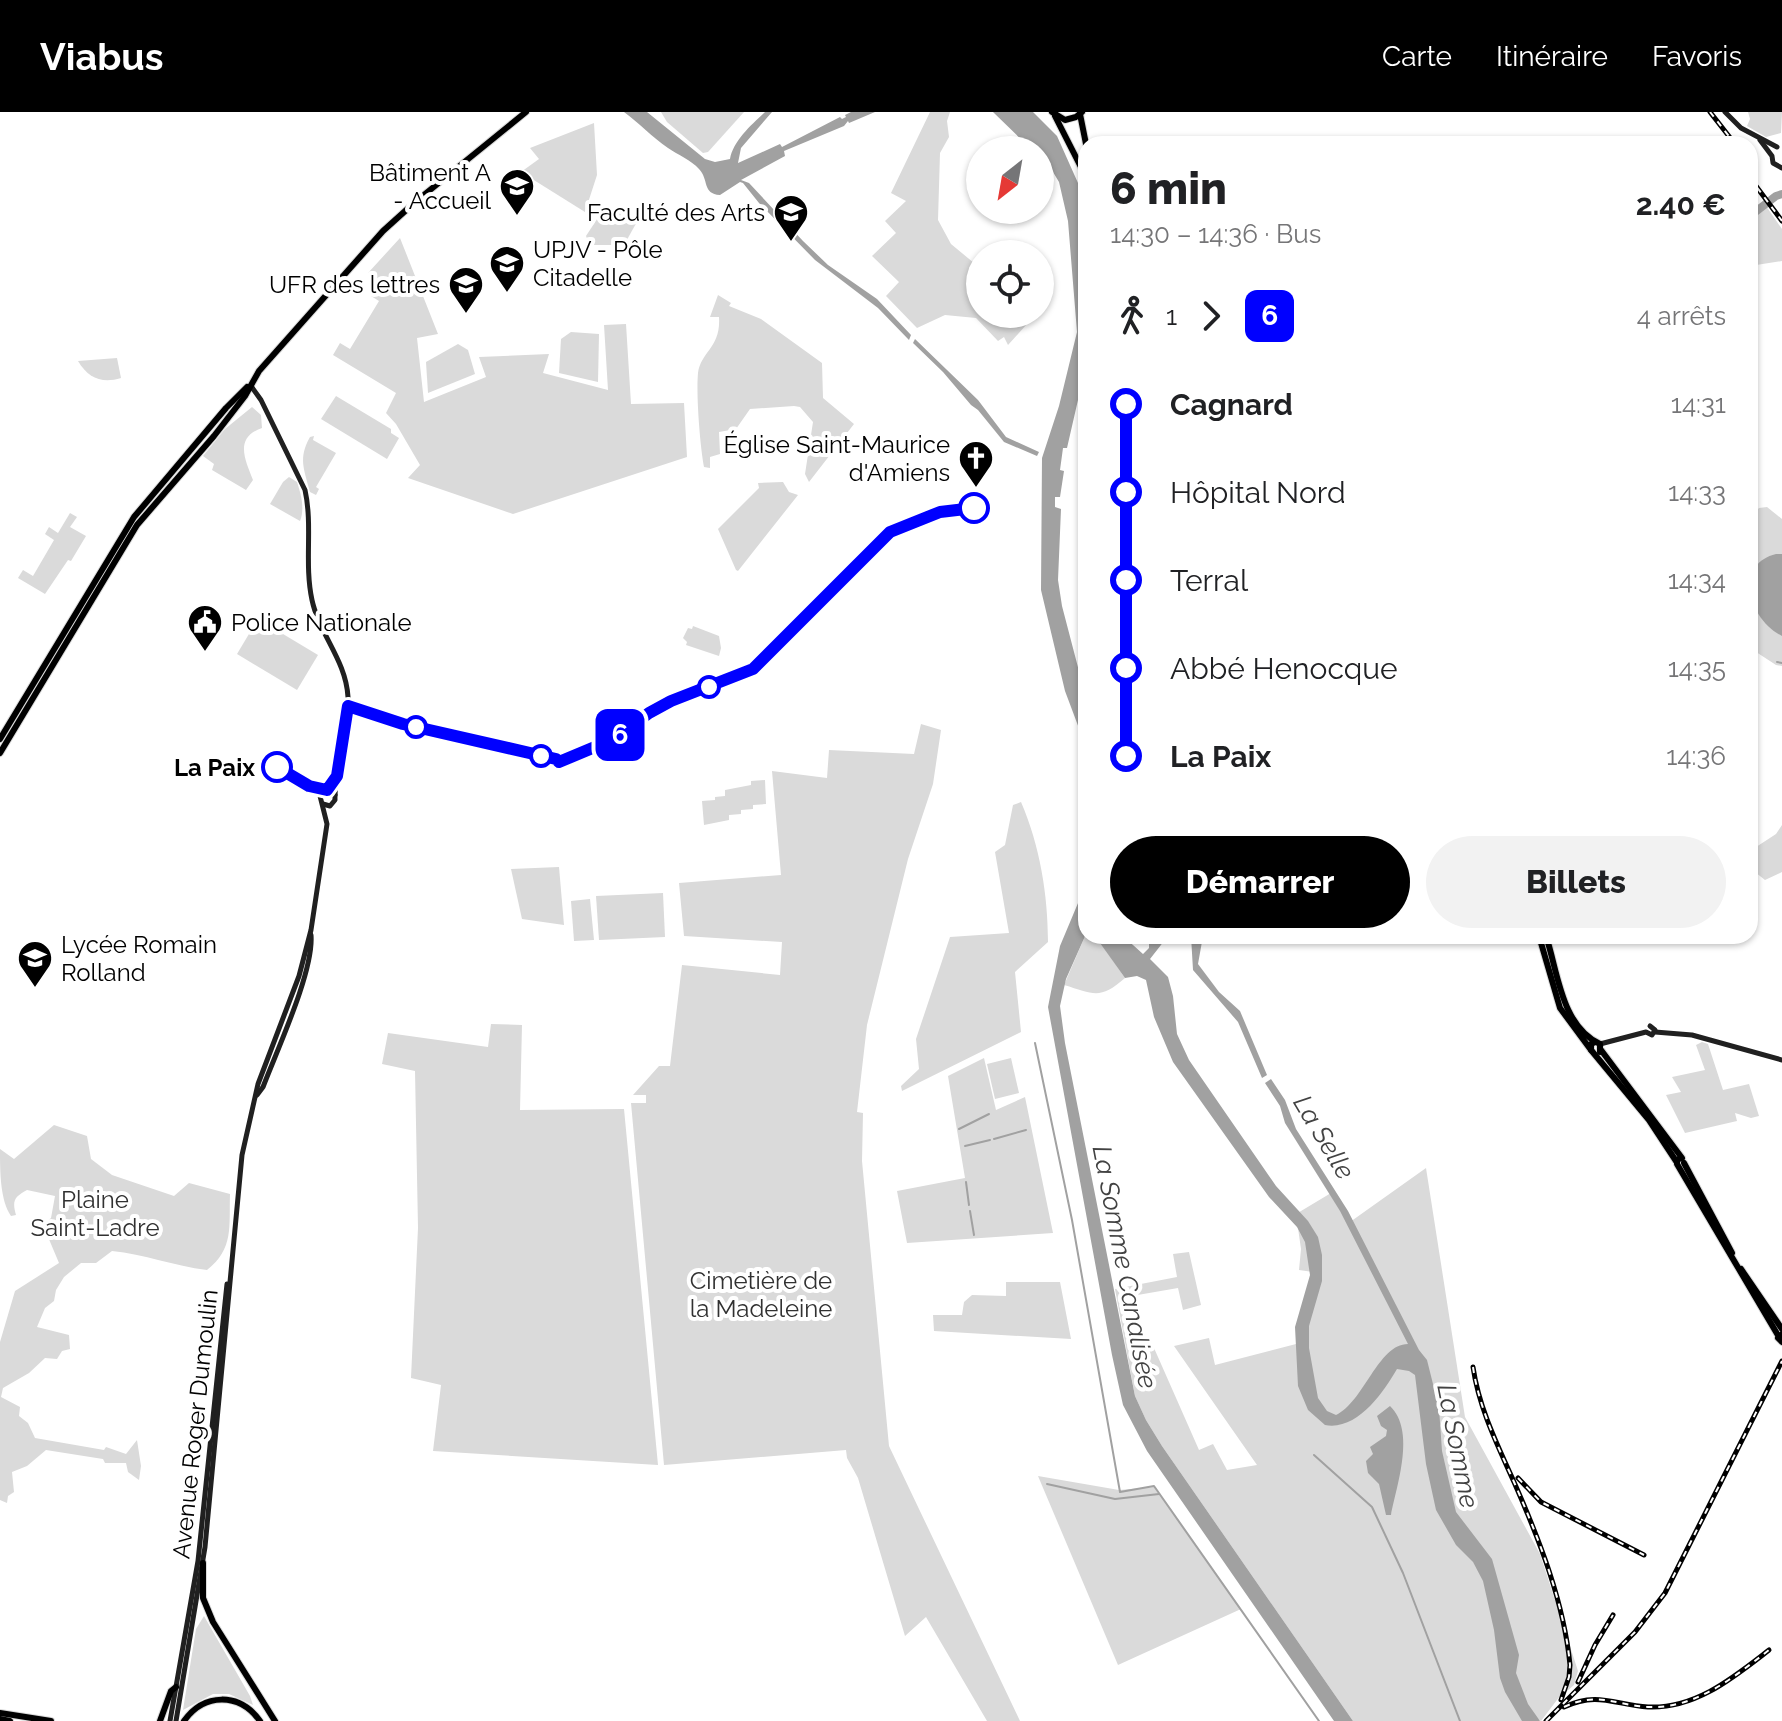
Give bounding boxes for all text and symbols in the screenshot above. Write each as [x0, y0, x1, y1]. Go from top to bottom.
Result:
text: Viabus [40, 34, 164, 79]
text: Carte [1382, 40, 1452, 73]
text: Itinéraire [1496, 40, 1608, 73]
text: Favoris [1652, 40, 1742, 73]
north arrow [966, 136, 1054, 224]
map controls [966, 136, 1054, 328]
place label: Bâtiment A - Accueil [369, 158, 491, 215]
text: 6 min [1110, 163, 1227, 214]
school or university icon: Bâtiment A - Accueil [498, 167, 536, 217]
text: 2.40 € [1636, 187, 1726, 222]
school or university icon: Faculté des Arts [772, 193, 810, 243]
place label: Faculté des Arts [587, 198, 765, 227]
text: 14:30 – 14:36 · Bus [1110, 219, 1321, 249]
place label: UPJV - Pôle Citadelle [533, 235, 663, 292]
button: locate [966, 240, 1054, 328]
school or university icon: UPJV - Pôle Citadelle [488, 244, 526, 294]
school or university icon: UFR des lettres [447, 265, 485, 315]
place label: UFR des lettres [269, 270, 440, 299]
icon: walk [1110, 294, 1154, 338]
icon: forward [1189, 294, 1233, 338]
text: 6 [1261, 299, 1278, 332]
text: 1 [1166, 301, 1177, 331]
text: 4 arrêts [1637, 301, 1726, 331]
text: Cagnard [1170, 387, 1293, 422]
text: 14:31 [1671, 389, 1726, 419]
place label: Église Saint-Maurice d'Amiens [723, 430, 950, 487]
church icon: Église Saint-Maurice d'Amiens [957, 439, 995, 489]
text: Hôpital Nord [1170, 475, 1346, 510]
text: 14:33 [1668, 477, 1726, 507]
unlabelled marker [959, 493, 989, 523]
text: Terral [1170, 563, 1248, 598]
text: 14:34 [1668, 565, 1726, 595]
public building icon: Police Nationale [186, 603, 224, 653]
place label: Police Nationale [231, 608, 412, 637]
text: Abbé Henocque [1170, 651, 1398, 686]
text: 14:35 [1668, 653, 1726, 683]
unlabelled marker [698, 676, 720, 698]
line badge: 6 [594, 709, 646, 761]
unlabelled marker [405, 716, 427, 738]
text: 6 [612, 718, 629, 751]
text: La Paix [1170, 739, 1271, 774]
text: 14:36 [1666, 741, 1726, 771]
unlabelled marker [530, 745, 552, 767]
marker: La Paix [262, 752, 292, 782]
place label: La Paix [174, 753, 255, 782]
button: Démarrer [1110, 836, 1410, 928]
button: Billets [1426, 836, 1726, 928]
place label: Lycée Romain Rolland [61, 930, 217, 987]
school or university icon: Lycée Romain Rolland [16, 939, 54, 989]
water label: La Selle [1287, 1090, 1361, 1184]
water label: La Somme Canalisée [1087, 1143, 1163, 1391]
park label: Plaine Saint-Ladre [31, 1185, 159, 1242]
park label: Cimetière de la Madeleine [690, 1266, 832, 1323]
street label: Avenue Roger Dumoulin [166, 1288, 224, 1560]
water label: La Somme [1431, 1381, 1485, 1511]

